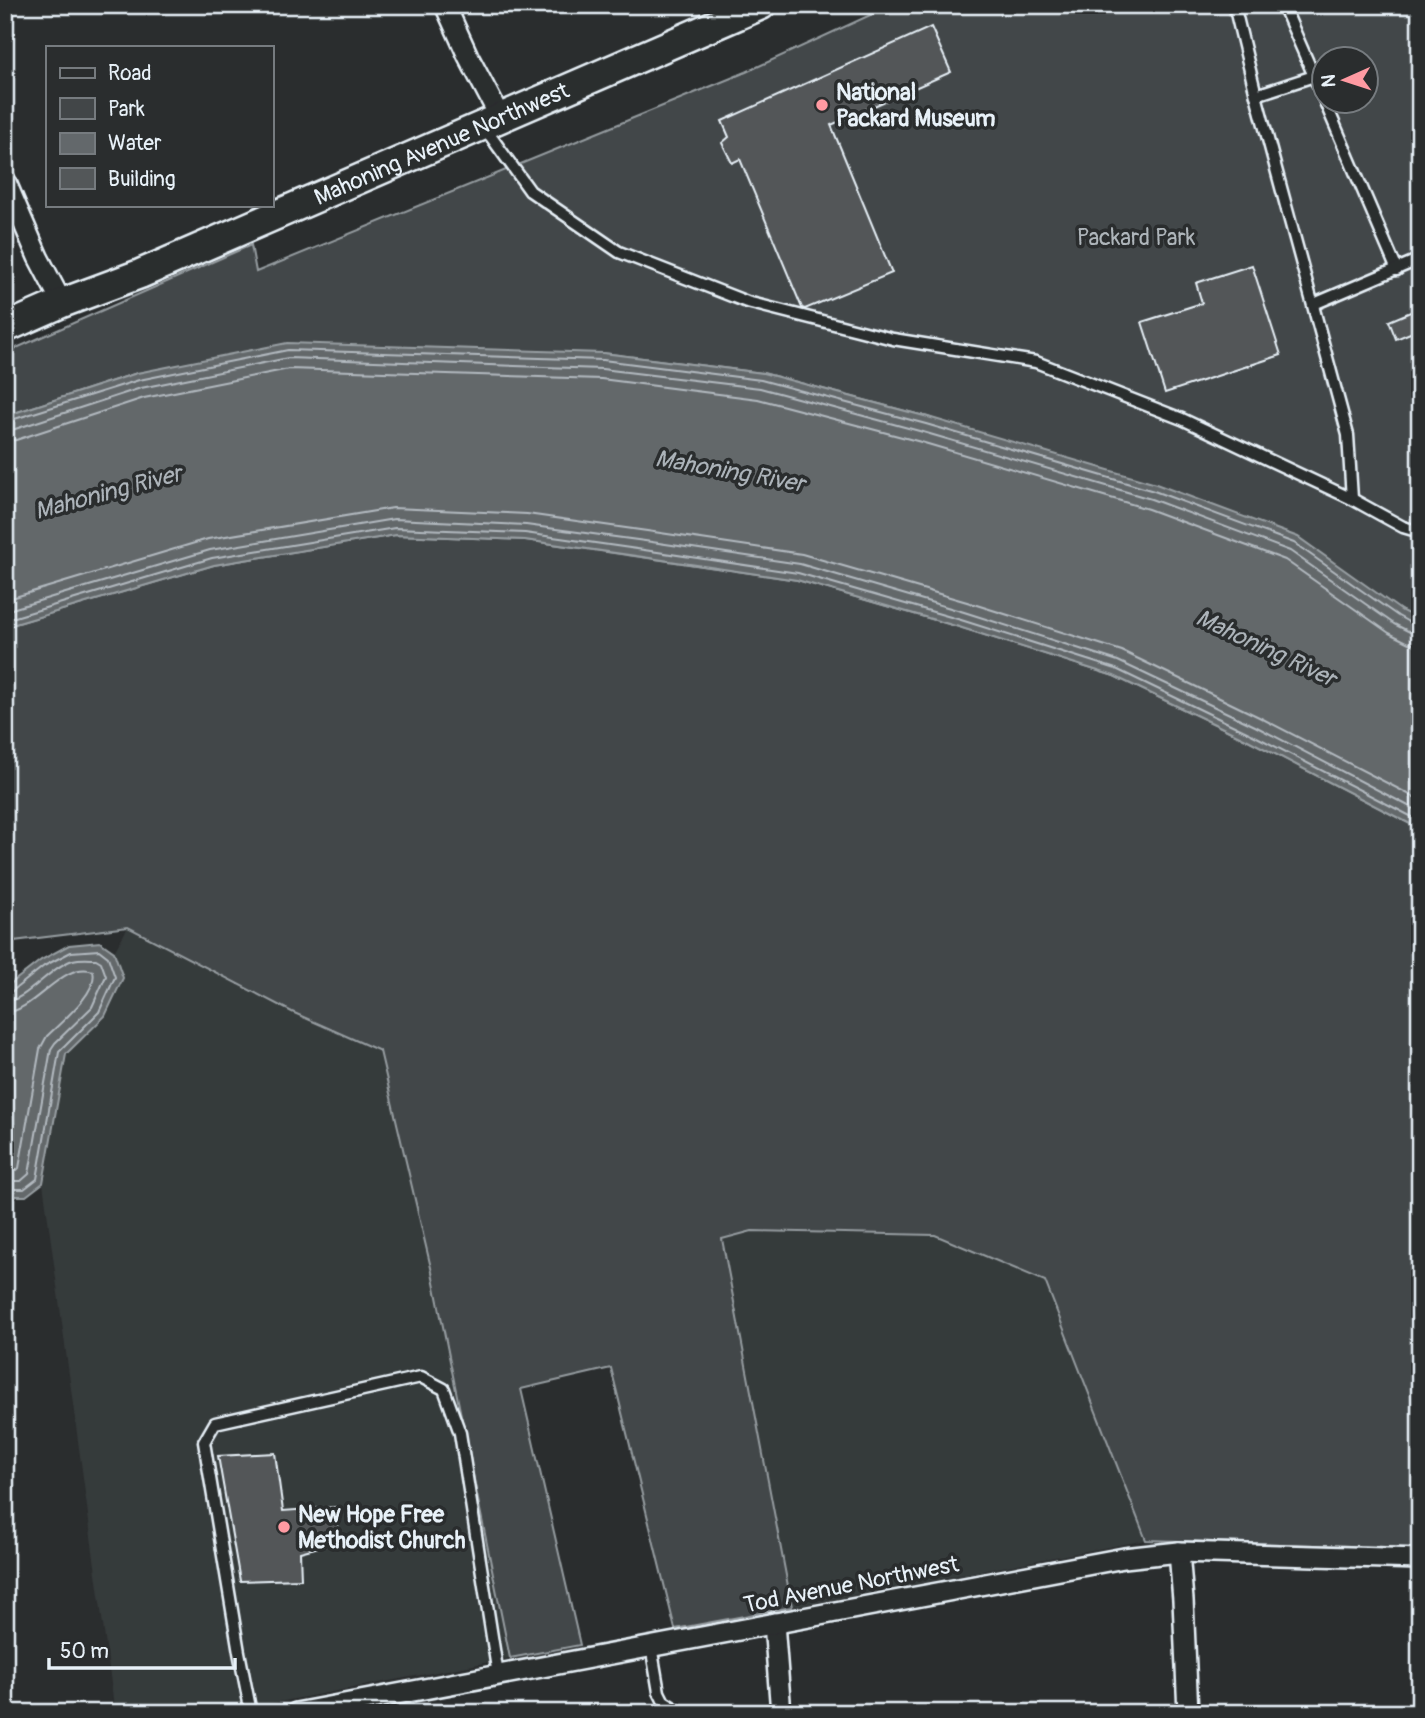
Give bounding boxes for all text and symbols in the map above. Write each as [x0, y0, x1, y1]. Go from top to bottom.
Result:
legend [46, 46, 273, 206]
north arrow [1310, 46, 1380, 116]
text: Road [108, 60, 152, 87]
text: N [1317, 74, 1341, 88]
street label: Mahoning Avenue Northwest [310, 76, 574, 212]
place label: National Packard Museum [836, 78, 996, 133]
text: Park [108, 96, 145, 123]
marker: National Packard Museum [814, 97, 830, 113]
text: Water [108, 130, 162, 157]
text: Building [108, 166, 175, 193]
park label: Packard Park [1077, 223, 1196, 252]
water label: Mahoning River [653, 444, 810, 499]
water label: Mahoning River [31, 458, 188, 526]
water label: Mahoning River [1191, 603, 1343, 695]
place label: New Hope Free Methodist Church [298, 1500, 466, 1555]
marker: New Hope Free Methodist Church [276, 1519, 292, 1535]
street label: Tod Avenue Northwest [741, 1549, 962, 1620]
scale bar [49, 1627, 234, 1671]
text: 50 m [60, 1638, 109, 1665]

